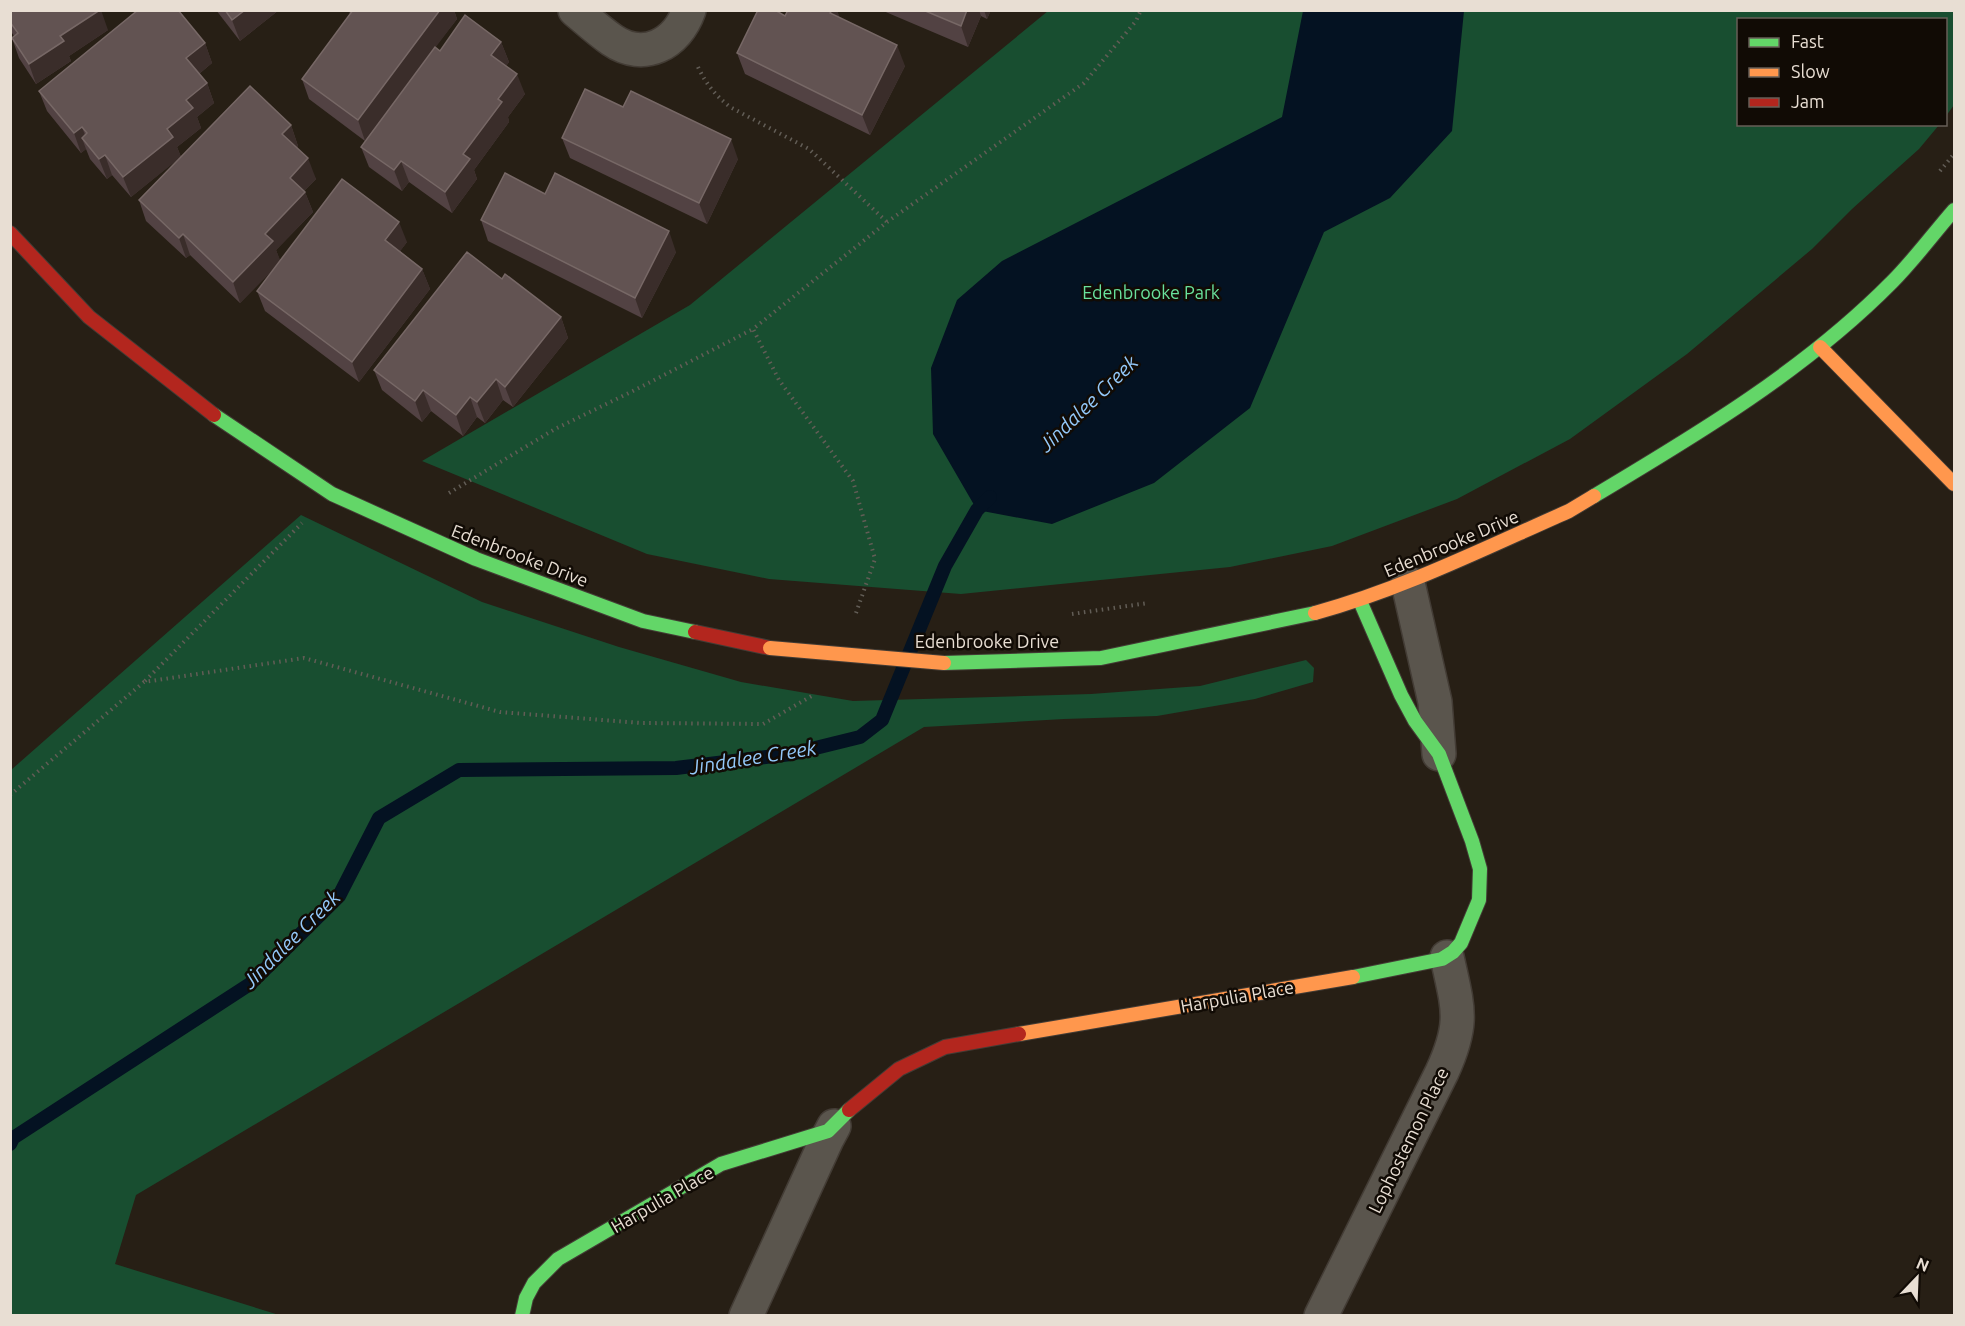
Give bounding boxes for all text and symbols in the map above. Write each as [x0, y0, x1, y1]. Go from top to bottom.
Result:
legend [1737, 18, 1947, 126]
text: Fast [1791, 31, 1824, 51]
text: Slow [1791, 61, 1830, 81]
text: Jam [1791, 91, 1825, 111]
park label: Edenbrooke Park [1082, 282, 1220, 302]
water label: Jindalee Creek [1033, 350, 1143, 457]
street label: Edenbrooke Drive [1381, 506, 1521, 580]
street label: Edenbrooke Drive [449, 520, 591, 590]
street label: Edenbrooke Drive [915, 631, 1059, 651]
water label: Jindalee Creek [687, 735, 819, 779]
water label: Jindalee Creek [237, 885, 345, 993]
street label: Harpulia Place [1179, 976, 1295, 1016]
street label: Lophostemon Place [1364, 1064, 1452, 1216]
street label: Harpulia Place [607, 1162, 717, 1236]
north arrow [1887, 1248, 1947, 1308]
text: N [1914, 1254, 1932, 1275]

